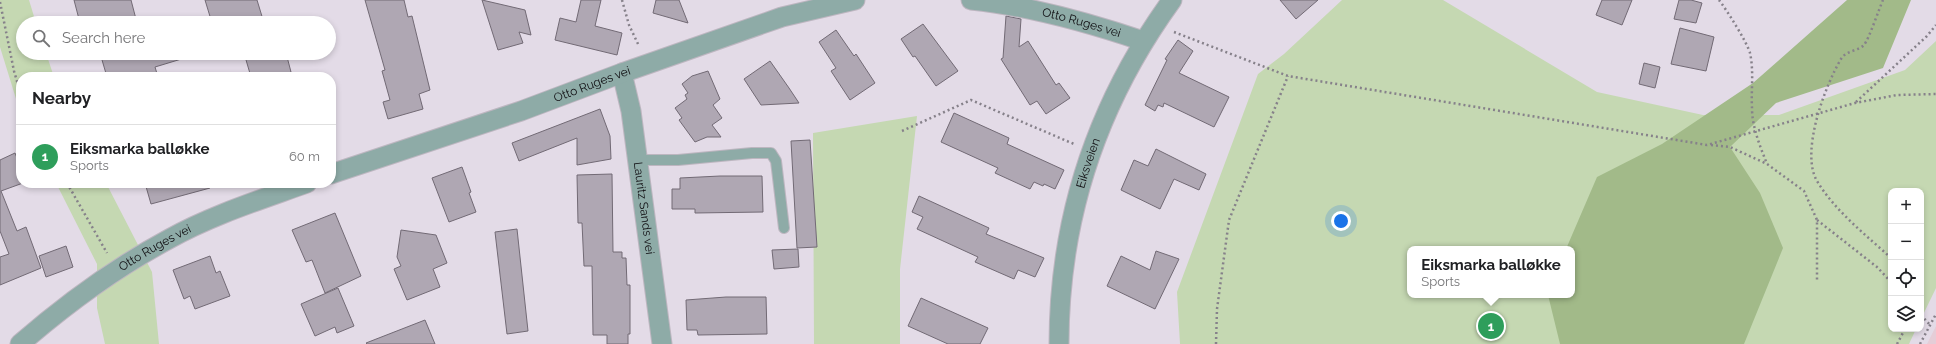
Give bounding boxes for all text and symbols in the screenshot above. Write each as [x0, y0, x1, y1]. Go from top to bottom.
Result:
street label: Otto Ruges vei [1041, 5, 1123, 40]
search box [16, 16, 336, 60]
icon: search [30, 27, 52, 49]
text: Search here [62, 29, 145, 47]
street label: Otto Ruges vei [552, 64, 632, 105]
text: Nearby [32, 88, 91, 108]
street label: Eiksveien [1073, 136, 1103, 190]
text: Eiksmarka balløkke [70, 140, 210, 158]
text: 1 [42, 149, 48, 164]
text: 60 m [289, 149, 320, 164]
text: Sports [70, 158, 109, 173]
street label: Lauritz Sands vei [631, 161, 657, 255]
map controls [1888, 188, 1924, 332]
button: + [1888, 188, 1924, 224]
your location [1331, 211, 1351, 231]
street label: Otto Ruges vei [116, 222, 193, 274]
button: − [1888, 224, 1924, 260]
popup [1407, 246, 1575, 298]
text: Eiksmarka balløkke [1421, 256, 1561, 274]
button: locate [1888, 260, 1924, 296]
text: Sports [1421, 274, 1460, 289]
button: layers [1888, 296, 1924, 332]
pin: 1 [1478, 311, 1504, 341]

